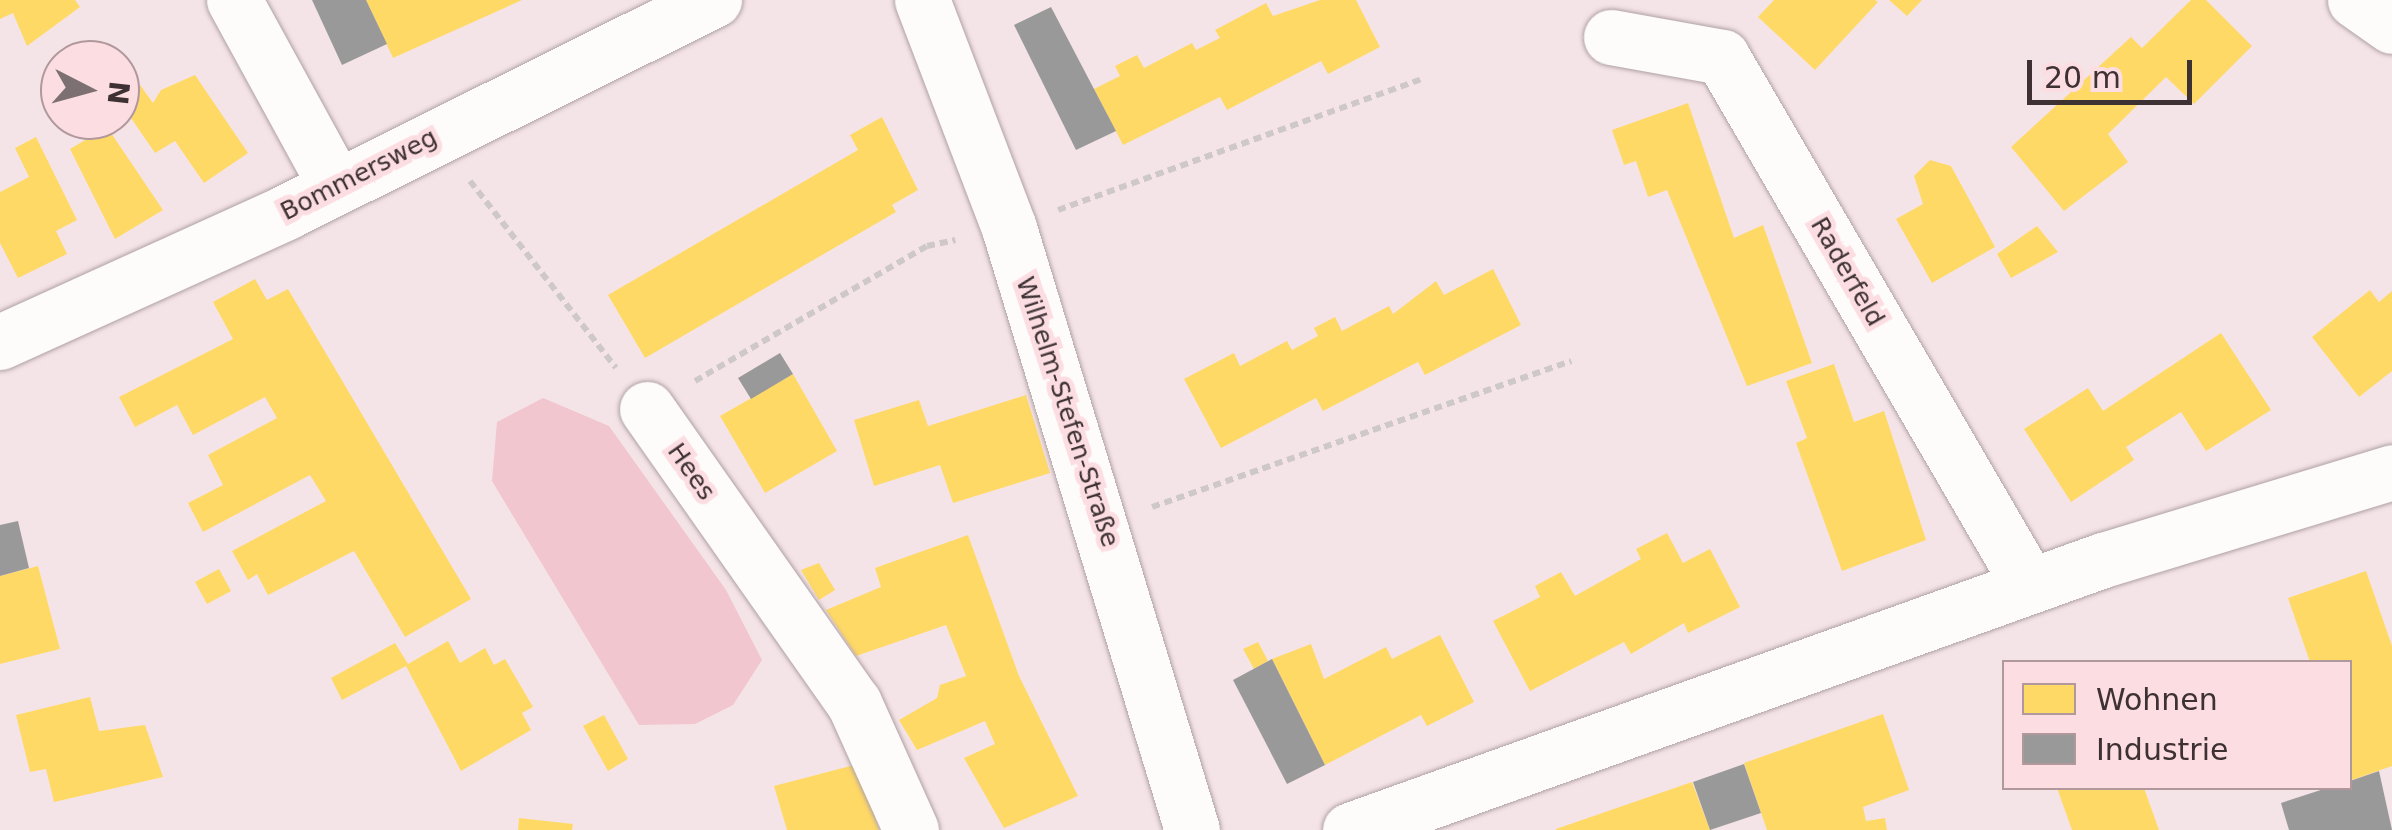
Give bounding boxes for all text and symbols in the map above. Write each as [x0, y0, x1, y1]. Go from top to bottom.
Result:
north arrow [40, 40, 140, 140]
scale bar [2032, 40, 2197, 102]
text: 20 m [2044, 60, 2121, 95]
text: N [101, 80, 136, 106]
street label: Bommersweg [276, 123, 442, 227]
street label: Raderfeld [1804, 212, 1890, 332]
street label: Wilhelm-Stefen-Straße [1009, 273, 1125, 551]
street label: Hees [661, 438, 721, 506]
legend [2002, 660, 2352, 790]
text: Wohnen [2096, 682, 2218, 717]
text: Industrie [2096, 732, 2228, 767]

